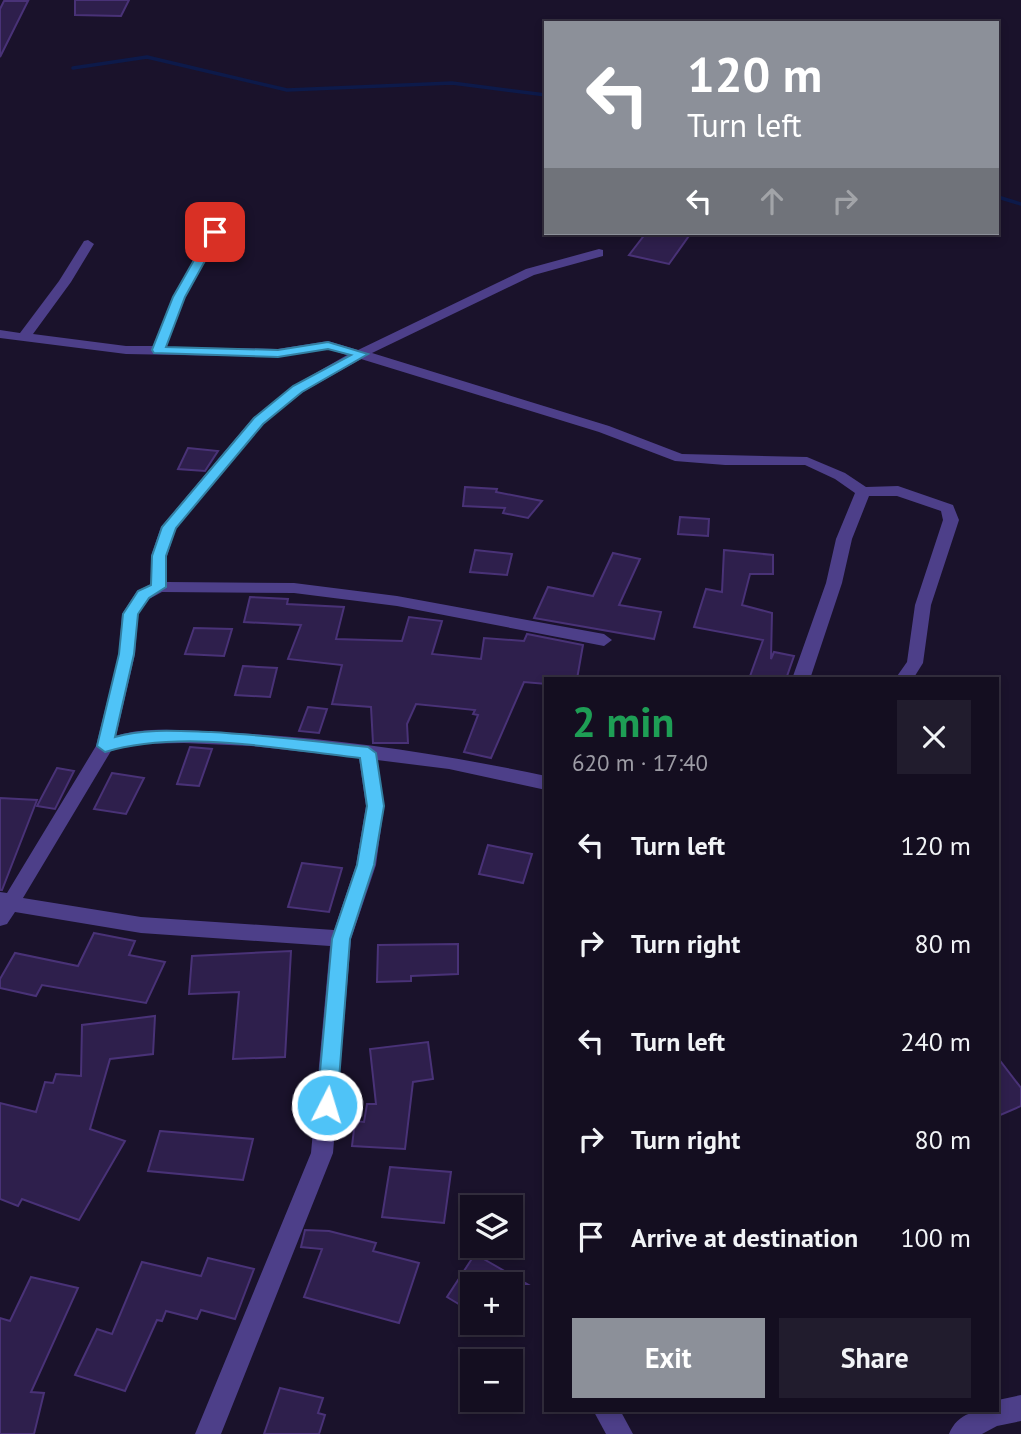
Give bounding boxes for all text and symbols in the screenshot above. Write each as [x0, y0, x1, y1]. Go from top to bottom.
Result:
text: 120 m [687, 42, 822, 106]
icon: left [572, 49, 663, 140]
text: Turn left [687, 104, 802, 146]
icon: left [680, 182, 718, 220]
icon: ahead [753, 182, 791, 220]
icon: right [826, 182, 864, 220]
pin [185, 202, 245, 262]
icon: arrive [196, 213, 234, 251]
text: 2 min [572, 694, 674, 749]
button: close [897, 700, 971, 774]
text: 620 m · 17:40 [572, 748, 708, 777]
icon: left [572, 826, 610, 864]
text: Turn left [631, 829, 725, 862]
text: 120 m [900, 829, 971, 862]
icon: right [572, 924, 610, 962]
text: Turn right [631, 927, 740, 960]
text: 80 m [915, 927, 971, 960]
icon: left [572, 1022, 610, 1060]
text: Turn left [631, 1025, 725, 1058]
text: 240 m [900, 1025, 971, 1058]
position arrow [290, 1068, 364, 1142]
icon: right [572, 1120, 610, 1158]
text: Turn right [631, 1123, 740, 1156]
text: 80 m [915, 1123, 971, 1156]
map controls [460, 1195, 523, 1412]
button: layers [460, 1195, 523, 1258]
icon: arrive [572, 1218, 610, 1256]
text: Arrive at destination [631, 1221, 858, 1254]
text: 100 m [900, 1221, 971, 1254]
button: + [460, 1272, 523, 1335]
button: Exit [572, 1318, 765, 1398]
button: Share [779, 1318, 971, 1398]
button: − [460, 1349, 523, 1412]

